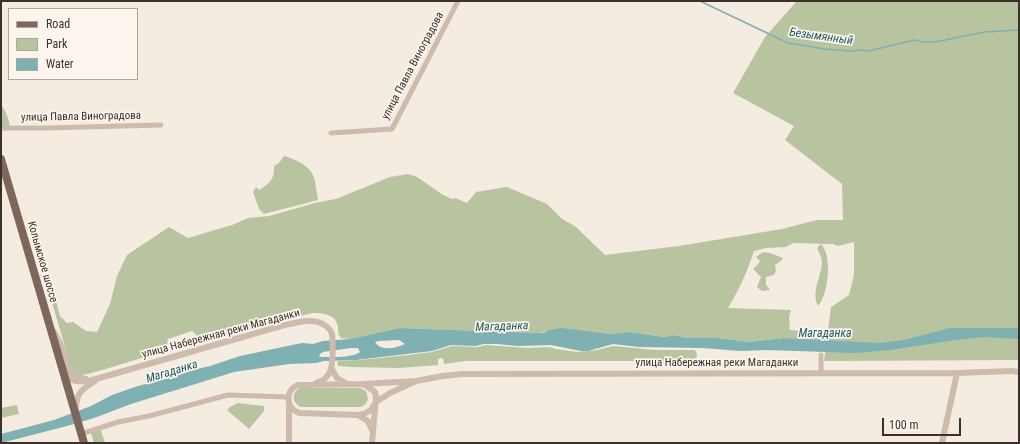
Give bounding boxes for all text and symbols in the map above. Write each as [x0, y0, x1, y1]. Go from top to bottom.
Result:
legend [8, 8, 138, 80]
street label: улица Павла Виноградова [379, 10, 447, 122]
text: Road [46, 17, 70, 31]
water label: Безымянный [788, 25, 854, 49]
text: Park [46, 37, 67, 51]
text: Water [46, 57, 74, 71]
street label: улица Павла Виноградова [21, 109, 141, 125]
street label: Колымское шоссе [24, 220, 60, 304]
street label: улица Набережная реки Магаданки [141, 307, 301, 361]
water label: Магаданка [475, 319, 529, 335]
water label: Магаданка [798, 327, 852, 341]
street label: улица Набережная реки Магаданки [636, 356, 798, 370]
water label: Магаданка [144, 357, 200, 387]
scale bar [884, 410, 963, 436]
text: 100 m [889, 418, 919, 432]

